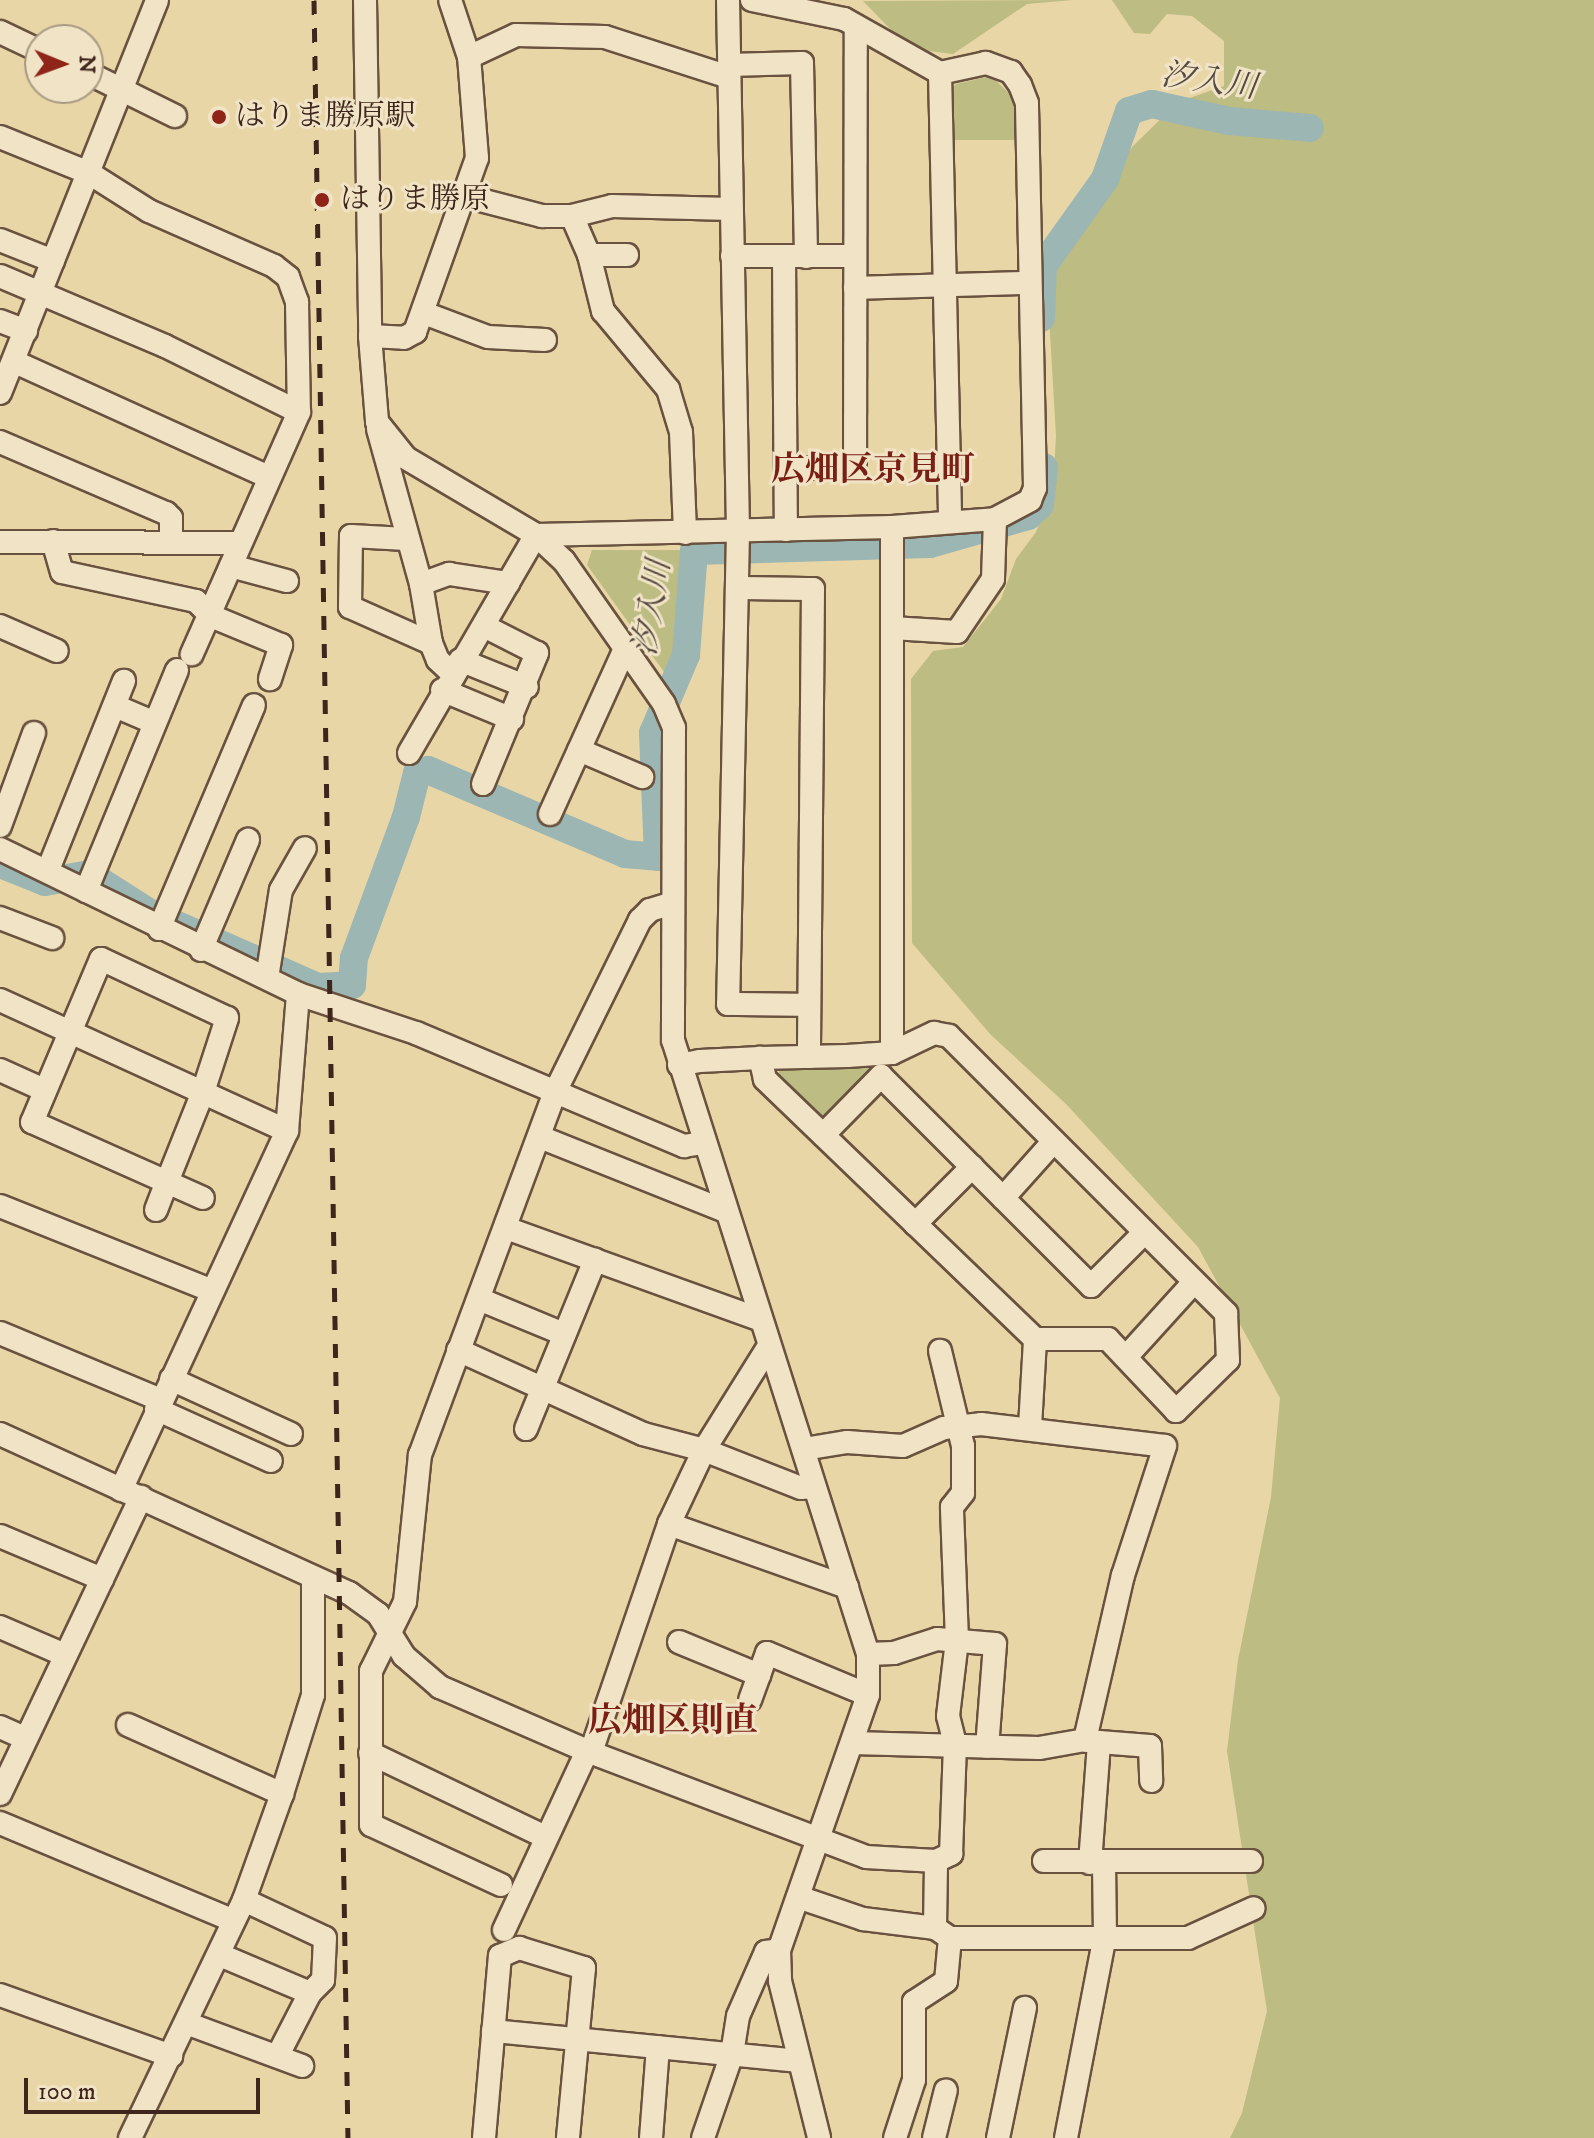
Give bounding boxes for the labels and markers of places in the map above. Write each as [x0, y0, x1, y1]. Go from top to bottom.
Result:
place label: はりま勝原駅 [235, 99, 415, 135]
marker: はりま勝原駅 [210, 108, 228, 126]
place label: はりま勝原 [340, 182, 490, 218]
marker: はりま勝原 [311, 189, 333, 211]

